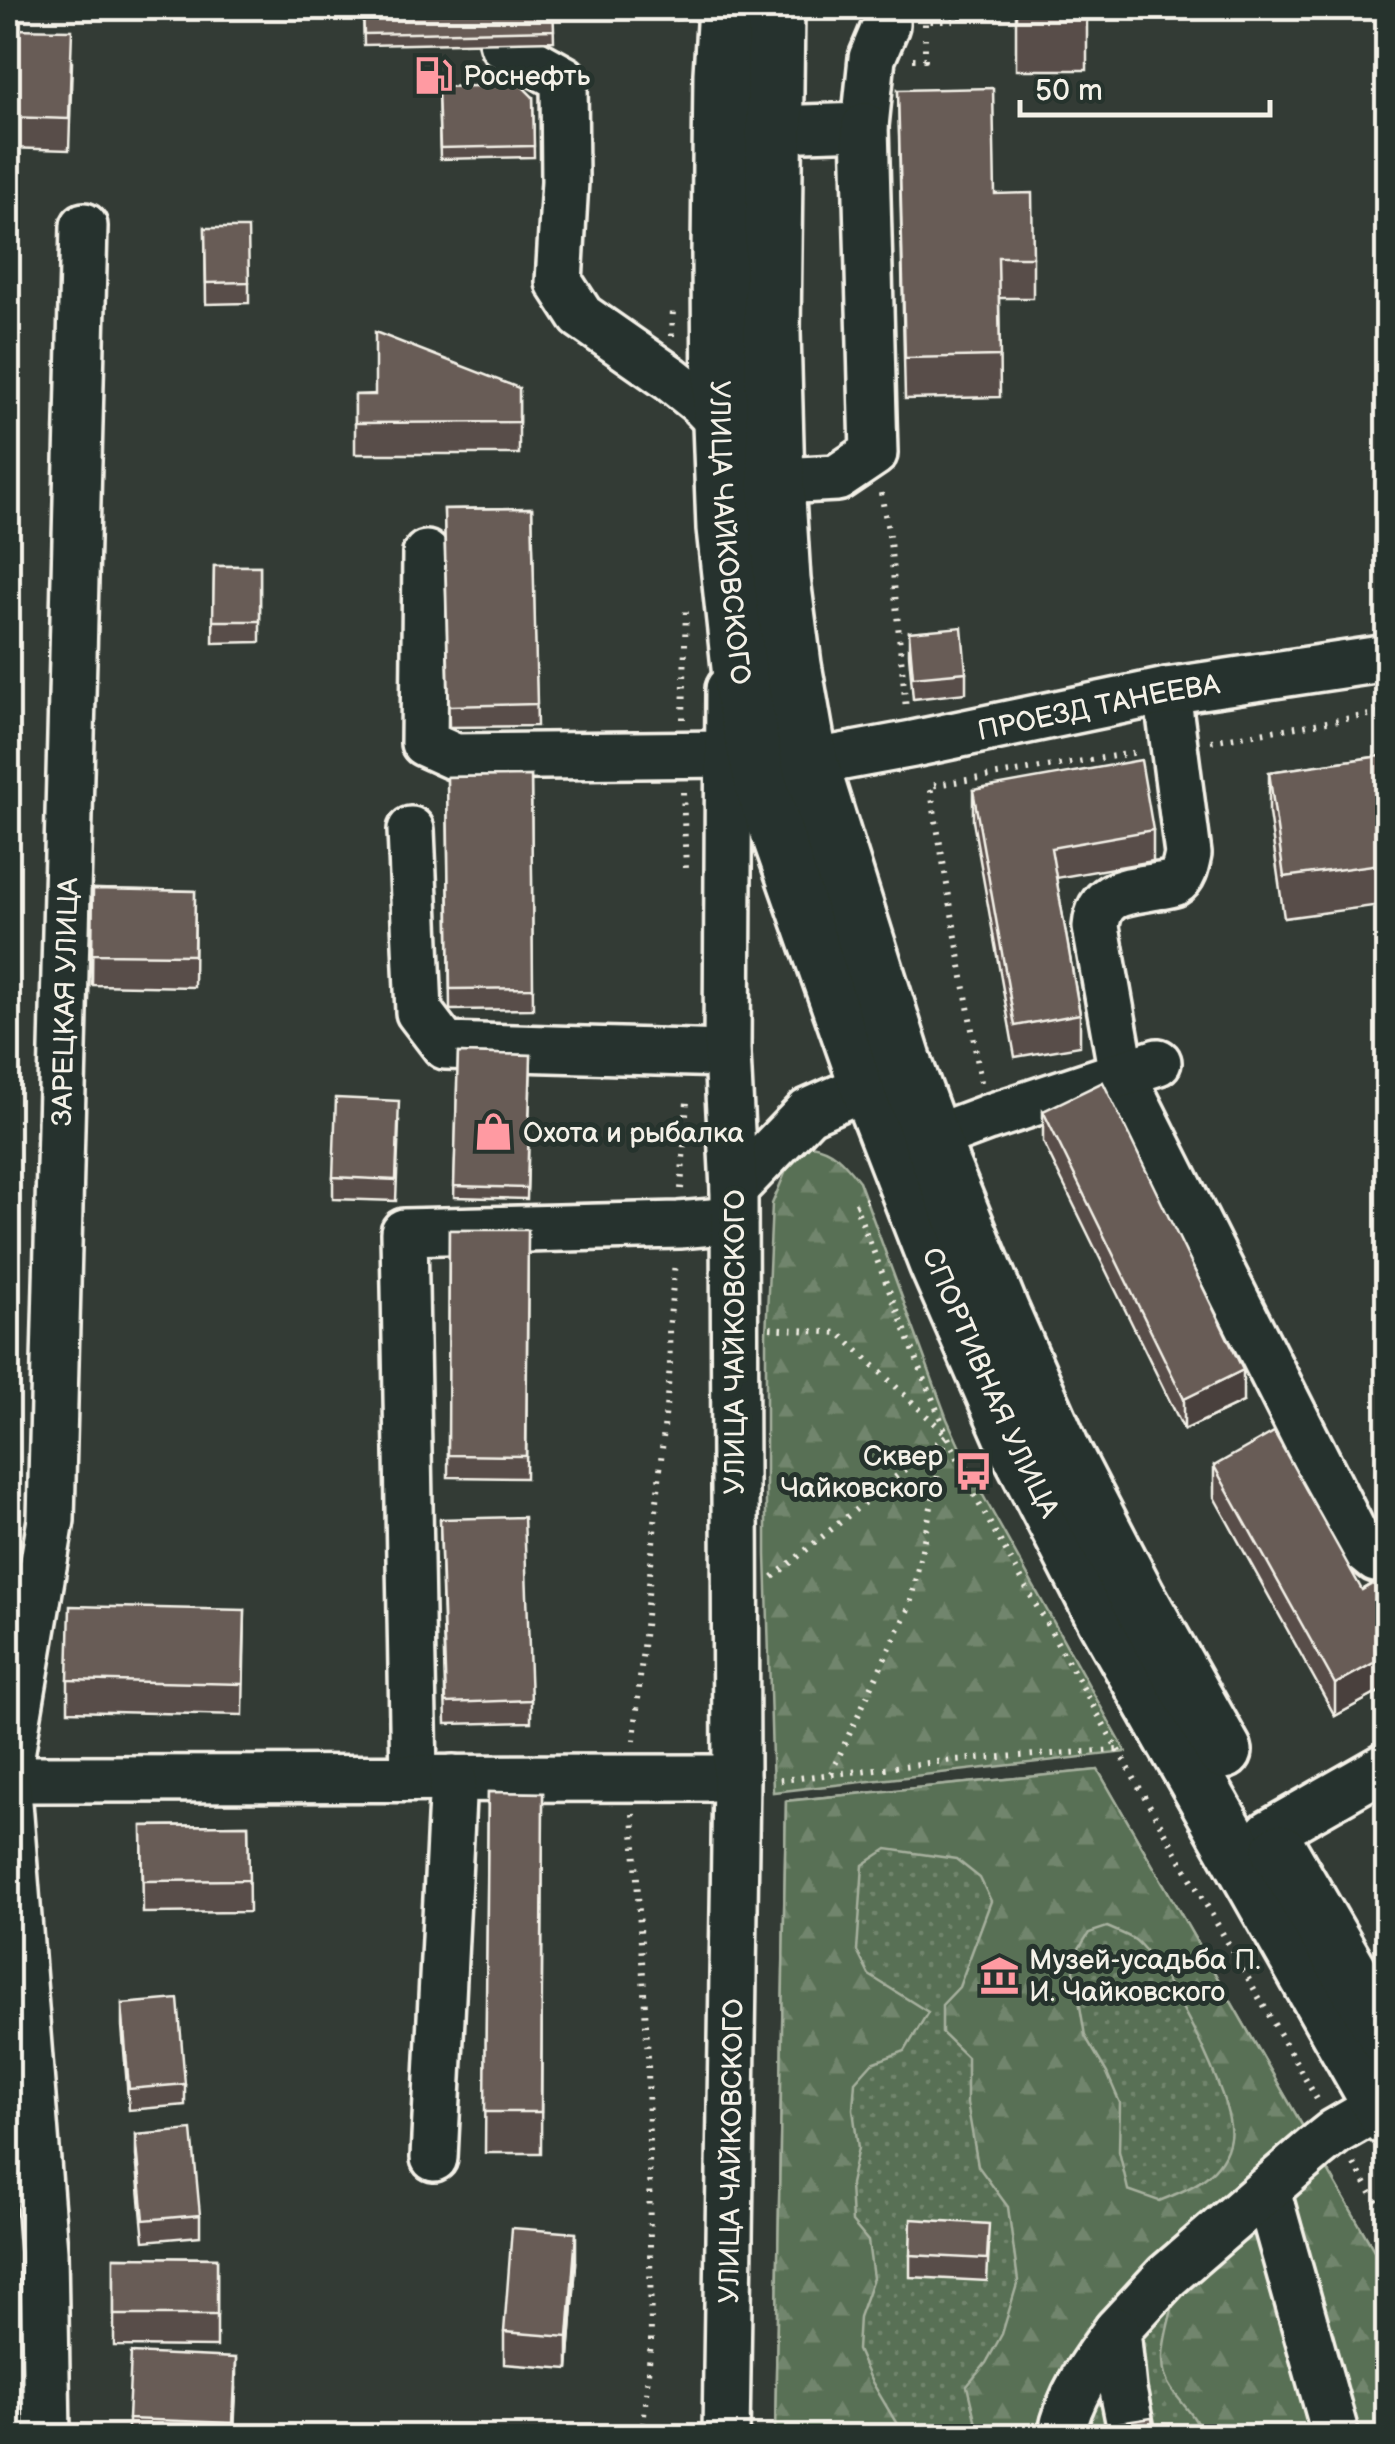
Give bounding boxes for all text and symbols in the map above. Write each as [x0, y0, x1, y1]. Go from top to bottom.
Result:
fuel station icon: Роснефть [412, 54, 454, 96]
scale bar [1020, 55, 1270, 117]
place label: Роснефть [463, 60, 590, 93]
text: 50 m [1035, 73, 1103, 109]
street label: УЛИЦА ЧАЙКОВСКОГО [703, 380, 757, 686]
street label: ПРОЕЗД ТАНЕЕВА [975, 668, 1223, 748]
street label: ЗАРЕЦКАЯ УЛИЦА [46, 876, 85, 1126]
shop icon: Охота и рыбалка [472, 1111, 514, 1153]
place label: Охота и рыбалка [523, 1117, 744, 1150]
street label: УЛИЦА ЧАЙКОВСКОГО [719, 1189, 752, 1495]
street label: СПОРТИВНАЯ УЛИЦА [915, 1243, 1066, 1524]
place label: Сквер Чайковского [781, 1440, 943, 1505]
bus stop icon: Сквер Чайковского [952, 1450, 994, 1492]
place label: Музей-усадьба П. И. Чайковского [1029, 1944, 1261, 2009]
museum icon: Музей-усадьба П. И. Чайковского [978, 1954, 1020, 1996]
street label: УЛИЦА ЧАЙКОВСКОГО [713, 1998, 751, 2304]

